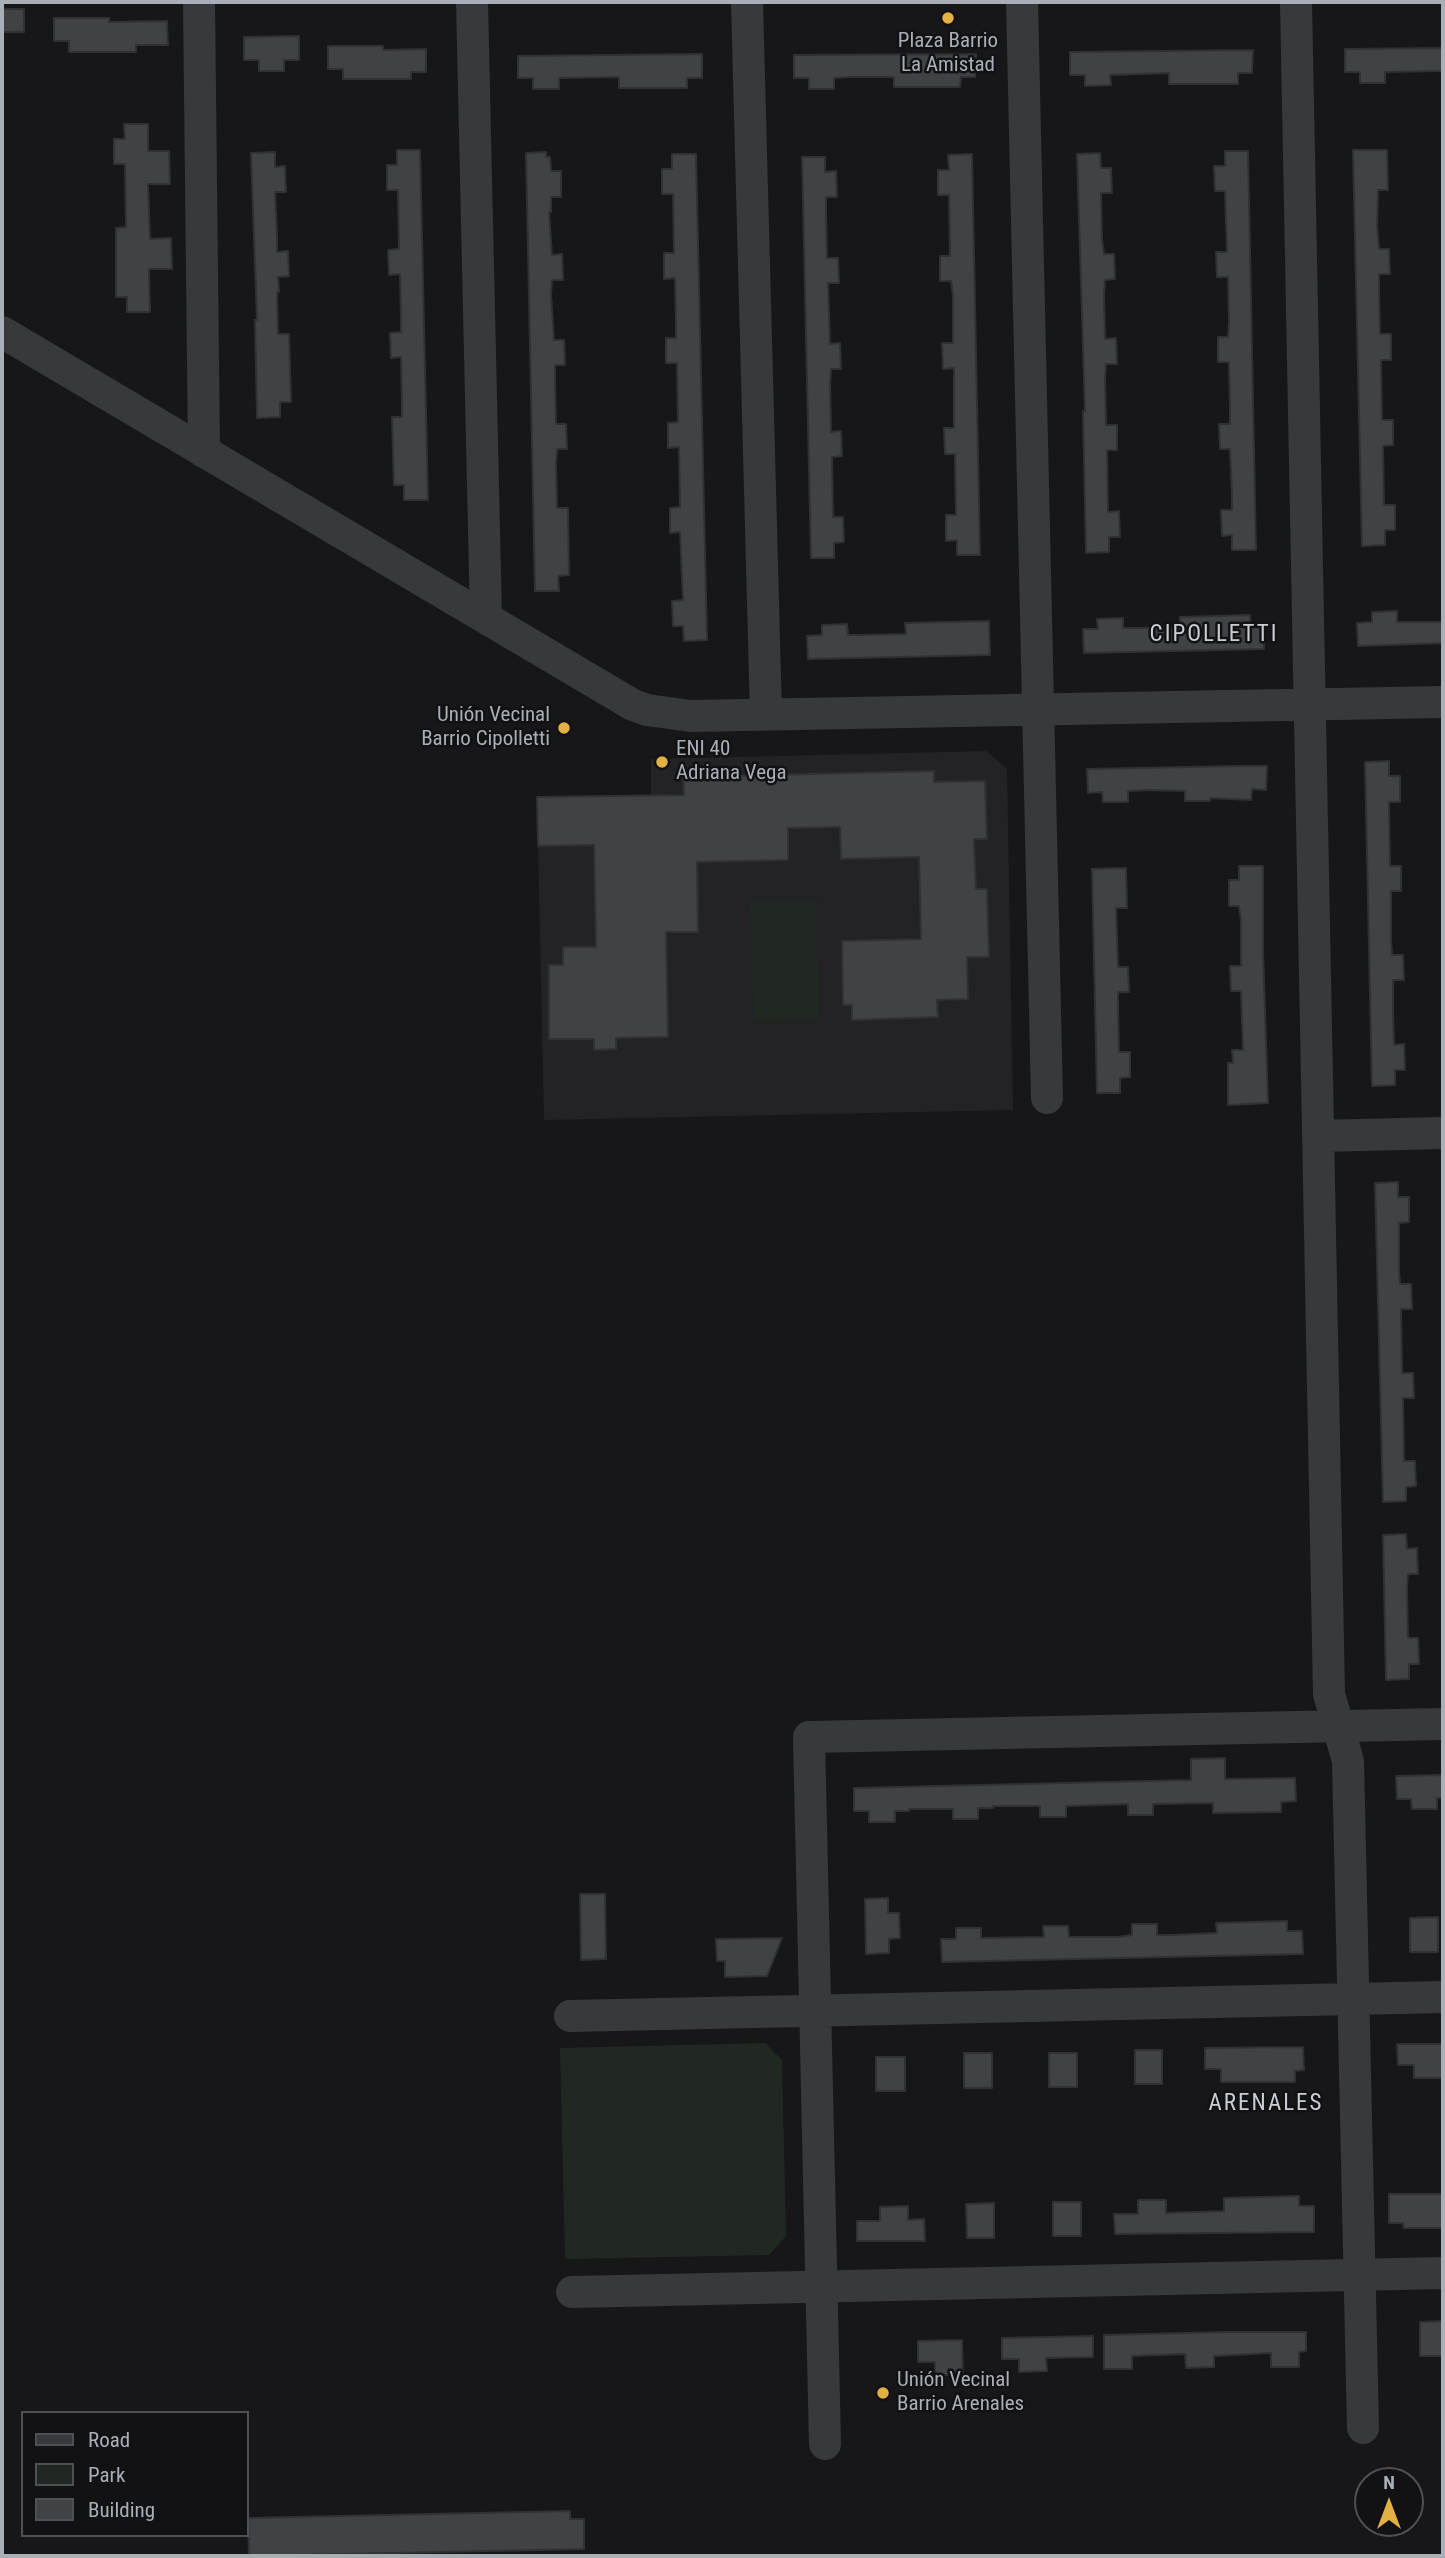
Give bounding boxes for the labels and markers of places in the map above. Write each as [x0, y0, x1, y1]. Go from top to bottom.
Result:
marker: Plaza Barrio La Amistad [940, 10, 956, 26]
place label: Plaza Barrio La Amistad [898, 29, 998, 79]
place label: Unión Vecinal Barrio Cipolletti [421, 703, 550, 753]
marker: Unión Vecinal Barrio Cipolletti [556, 720, 572, 736]
place label: ENI 40 Adriana Vega [676, 737, 786, 787]
marker: ENI 40 Adriana Vega [654, 754, 670, 770]
place label: Unión Vecinal Barrio Arenales [897, 2368, 1024, 2418]
marker: Unión Vecinal Barrio Arenales [875, 2385, 891, 2401]

